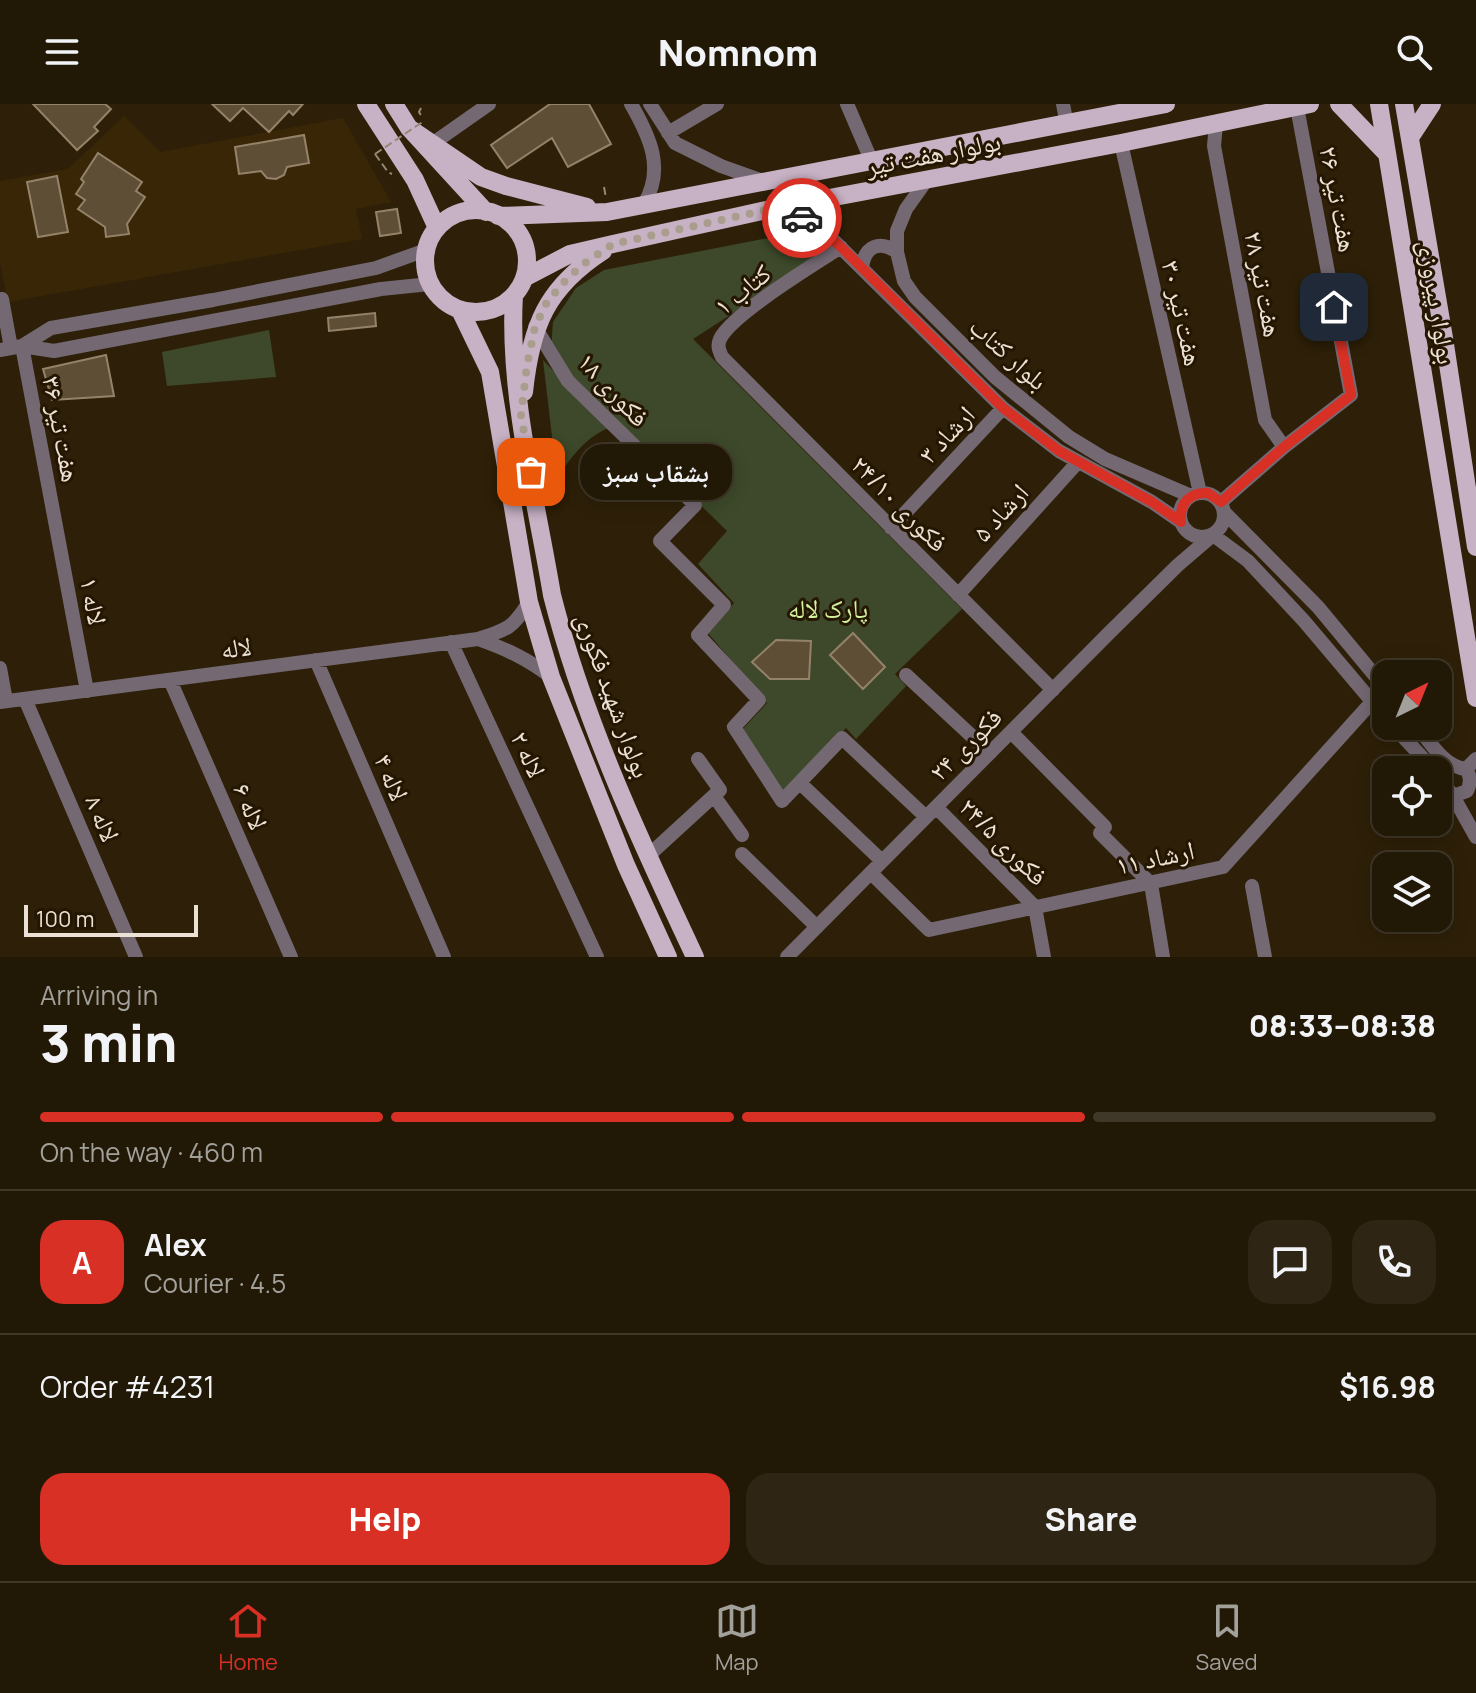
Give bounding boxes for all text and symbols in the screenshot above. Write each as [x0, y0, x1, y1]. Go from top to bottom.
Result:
text: Nomnom [658, 28, 818, 77]
icon: menu [40, 30, 84, 74]
icon: search [1392, 30, 1436, 74]
street label: بولوار هفت تیر [861, 122, 1004, 184]
street label: هفت تیر ۲۶ [1311, 143, 1367, 255]
courier [762, 178, 842, 258]
icon: car [780, 196, 824, 240]
street label: هفت تیر ۲۸ [1236, 228, 1292, 340]
street label: بولوار پیروزی [1410, 237, 1466, 367]
street label: کتاب ۱ [706, 255, 778, 323]
street label: هفت تیر ۳۰ [1153, 257, 1213, 369]
pin [1300, 273, 1368, 341]
icon: home [1312, 285, 1356, 329]
street label: بلوار کتاب [962, 308, 1056, 398]
street label: فکوری ١٨ [570, 344, 658, 434]
street label: هفت تیر ۳۶ [34, 373, 90, 485]
street label: ارشاد ۳ [910, 397, 982, 471]
pin [497, 438, 565, 506]
callout: بشقاب سبز [579, 444, 731, 500]
street label: فکوری ۲۴/۱۰ [844, 447, 956, 559]
icon: bag [509, 450, 553, 494]
text: بشقاب سبز [603, 454, 709, 490]
street label: ارشاد ۵ [964, 475, 1036, 549]
street label: لاله ۱ [72, 574, 116, 628]
park label: پارک لاله [788, 590, 868, 626]
street label: بولوار شهید فکوری [567, 607, 661, 783]
street label: لاله [219, 627, 253, 667]
north arrow [1372, 660, 1452, 740]
map controls [1372, 660, 1452, 932]
street label: فکوری ۲۴ [921, 700, 1009, 788]
street label: لاله ۲ [503, 725, 555, 783]
street label: لاله ۴ [366, 748, 418, 806]
button: locate [1372, 756, 1452, 836]
street label: لاله ۶ [225, 777, 277, 835]
street label: لاله ۸ [77, 789, 129, 847]
street label: فکوری ۲۴/۵ [952, 789, 1056, 893]
street label: ارشاد ۱۱ [1113, 831, 1197, 883]
button: layers [1372, 852, 1452, 932]
scale bar [24, 901, 198, 937]
text: 100 m [36, 904, 94, 934]
text: Arriving in [40, 977, 158, 1013]
text: 08:33–08:38 [1249, 1005, 1436, 1046]
text: 3 min [40, 1007, 177, 1078]
text: On the way · 460 m [40, 1134, 263, 1170]
button: chat [1248, 1220, 1332, 1304]
button: phone [1352, 1220, 1436, 1304]
text: Alex [144, 1224, 207, 1265]
text: A [72, 1242, 92, 1283]
text: Courier · 4.5 [144, 1265, 286, 1301]
text: Order #4231 [40, 1366, 215, 1407]
text: $16.98 [1339, 1366, 1436, 1407]
button: Help [40, 1473, 730, 1565]
button: Share [746, 1473, 1436, 1565]
tab: Home [218, 1599, 278, 1677]
tab: Map [715, 1599, 759, 1677]
tab: Saved [1196, 1599, 1258, 1677]

